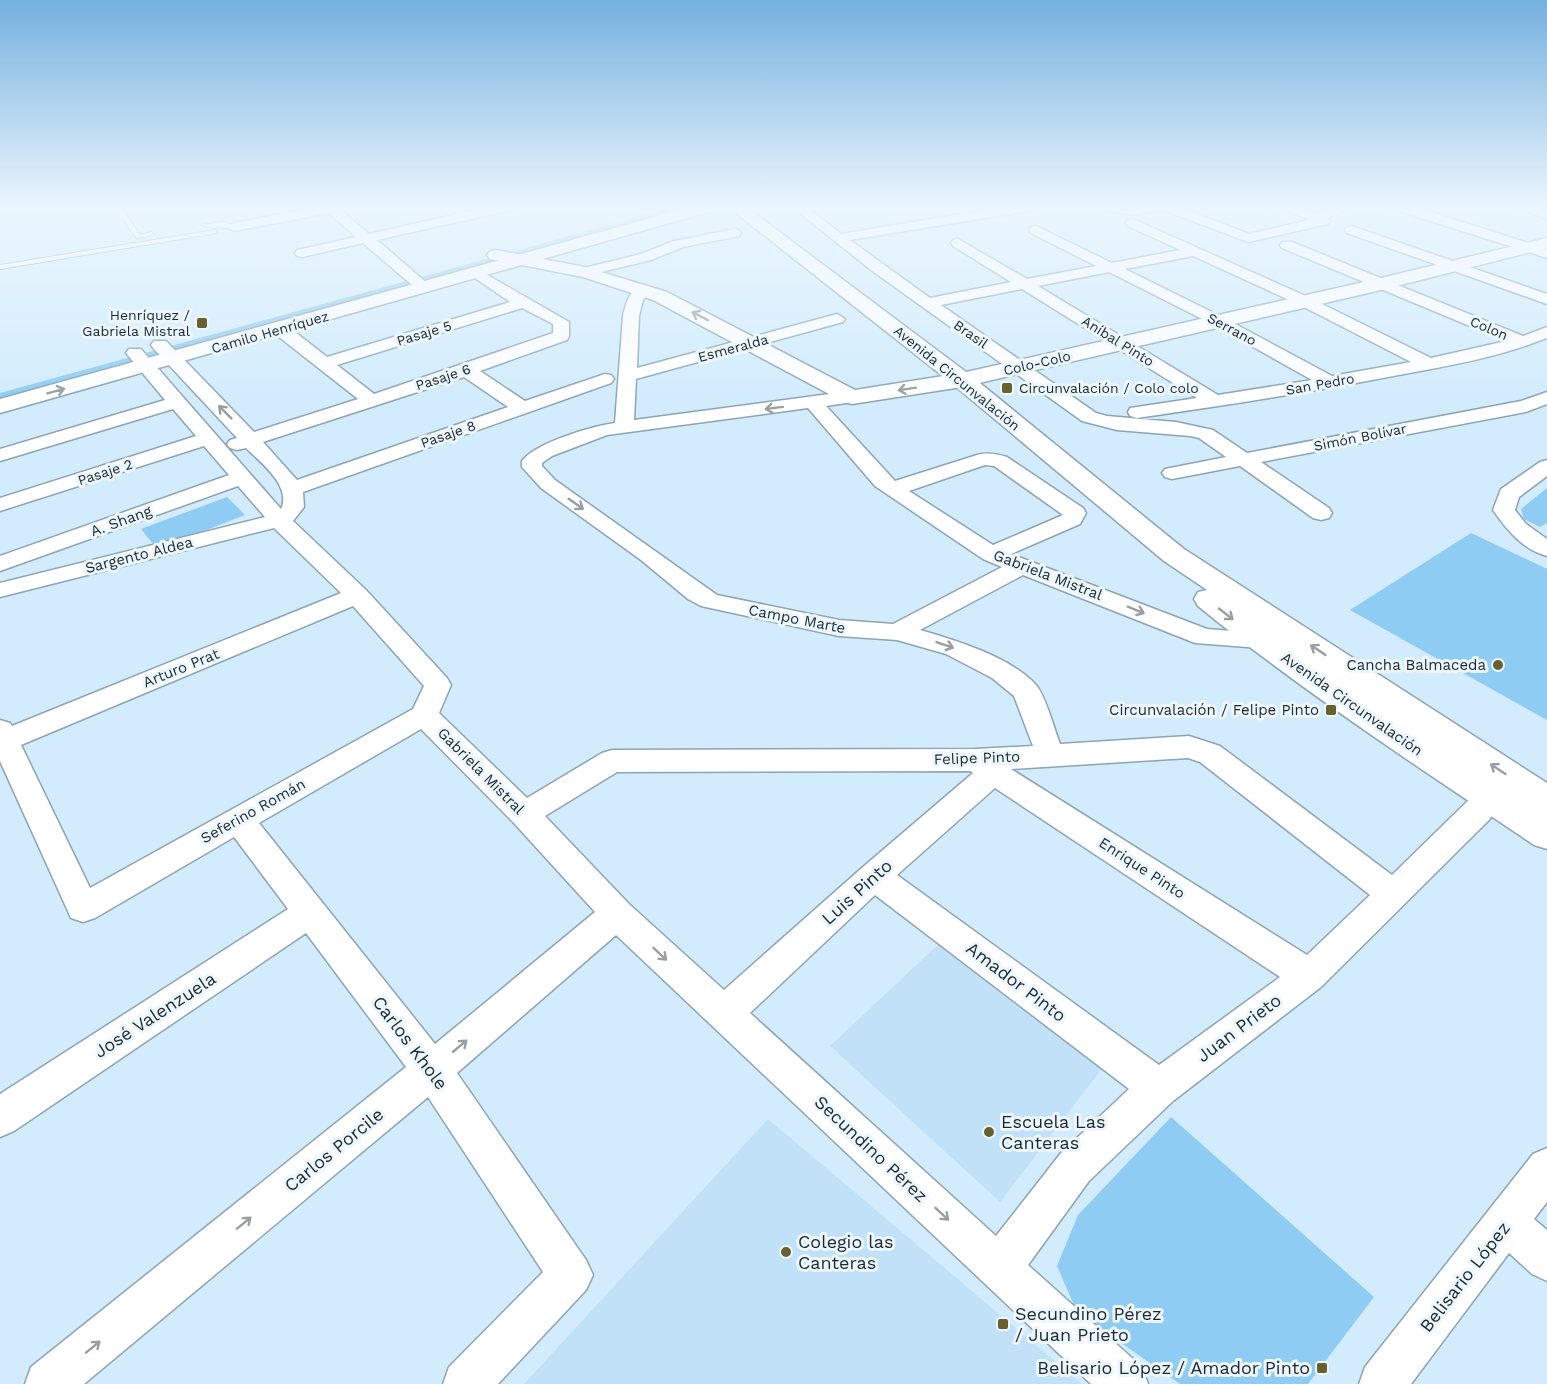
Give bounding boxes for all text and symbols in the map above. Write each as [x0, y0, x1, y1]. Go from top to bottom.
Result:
place label: Henríquez / Gabriela Mistral [82, 307, 191, 339]
street label: Camilo Henríquez [209, 308, 331, 356]
street label: Serrano [1205, 309, 1259, 349]
one-way arrow [692, 310, 710, 322]
street label: Aníbal Pinto [1079, 312, 1157, 370]
street label: Colon [1468, 313, 1510, 343]
marker: Henríquez / Gabriela Mistral [195, 316, 209, 330]
street label: Pasaje 5 [395, 317, 453, 349]
street label: Brasil [951, 317, 992, 352]
street label: Avenida Circunvalación [891, 322, 1023, 434]
street label: Esmeralda [696, 331, 770, 365]
street label: Colo-Colo [1002, 347, 1072, 379]
street label: Pasaje 6 [413, 361, 473, 393]
street label: San Pedro [1284, 370, 1356, 398]
place label: Circunvalación / Colo colo [1019, 380, 1199, 396]
marker: Circunvalación / Colo colo [1000, 381, 1014, 395]
one-way arrow [898, 383, 917, 394]
one-way arrow [47, 385, 66, 396]
one-way arrow [764, 403, 784, 414]
one-way arrow [217, 405, 232, 420]
street label: Pasaje 8 [418, 417, 478, 451]
street label: Simón Bolívar [1312, 420, 1408, 454]
street label: Pasaje 2 [76, 456, 134, 488]
one-way arrow [568, 498, 584, 510]
street label: A. Shang [88, 502, 154, 540]
street label: Sargento Aldea [83, 533, 195, 577]
street label: Gabriela Mistral [991, 546, 1105, 604]
street label: Campo Marte [747, 601, 847, 637]
one-way arrow [1126, 605, 1145, 616]
one-way arrow [1218, 607, 1234, 620]
one-way arrow [935, 640, 954, 651]
street label: Arturo Prat [140, 644, 222, 691]
one-way arrow [1310, 644, 1326, 656]
street label: Avenida Circunvalación [1278, 648, 1426, 760]
place label: Cancha Balmaceda [1346, 656, 1487, 674]
marker: Cancha Balmaceda [1491, 658, 1505, 672]
place label: Circunvalación / Felipe Pinto [1109, 701, 1319, 719]
marker: Circunvalación / Felipe Pinto [1324, 703, 1338, 717]
street label: Gabriela Mistral [434, 724, 528, 818]
street label: Felipe Pinto [934, 747, 1020, 769]
one-way arrow [1490, 763, 1506, 775]
street label: Seferino Román [198, 775, 308, 847]
street label: Enrique Pinto [1096, 833, 1188, 903]
street label: Luis Pinto [817, 855, 896, 929]
street label: Amador Pinto [962, 937, 1070, 1026]
one-way arrow [653, 946, 668, 961]
street label: José Valenzuela [90, 967, 220, 1062]
street label: Juan Prieto [1192, 989, 1285, 1066]
street label: Carlos Khole [368, 992, 452, 1094]
one-way arrow [452, 1040, 468, 1053]
street label: Secundino Pérez [811, 1091, 932, 1206]
street label: Carlos Porcile [280, 1103, 387, 1196]
place label: Escuela Las Canteras [1001, 1111, 1105, 1153]
marker: Escuela Las Canteras [982, 1125, 996, 1139]
one-way arrow [934, 1207, 949, 1221]
one-way arrow [236, 1217, 252, 1230]
street label: Belisario López [1415, 1218, 1514, 1336]
place label: Colegio las Canteras [798, 1231, 894, 1273]
marker: Colegio las Canteras [779, 1245, 793, 1259]
place label: Secundino Pérez / Juan Prieto [1015, 1303, 1162, 1345]
marker: Secundino Pérez / Juan Prieto [996, 1317, 1010, 1331]
one-way arrow [85, 1341, 101, 1354]
place label: Belisario López / Amador Pinto [1037, 1357, 1310, 1378]
marker: Belisario López / Amador Pinto [1315, 1361, 1329, 1375]

